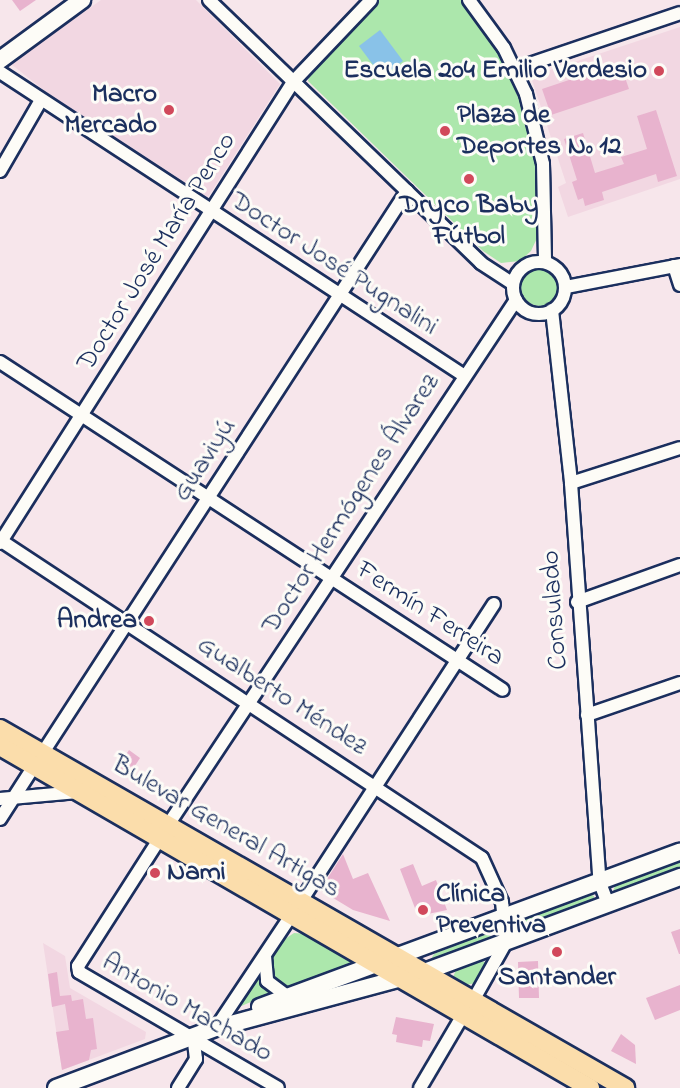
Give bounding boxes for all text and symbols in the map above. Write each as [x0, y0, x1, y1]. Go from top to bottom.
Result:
place label: Escuela 204 Emilio Verdesio [343, 55, 647, 87]
marker: Escuela 204 Emilio Verdesio [652, 64, 666, 78]
place label: Macro Mercado [64, 78, 157, 141]
place label: Plaza de Deportes Nº 12 [457, 99, 621, 162]
marker: Macro Mercado [162, 103, 176, 117]
marker: Plaza de Deportes Nº 12 [438, 124, 452, 138]
street label: Doctor José María Penco [70, 127, 244, 377]
marker: Dryco Baby Fútbol [462, 172, 476, 186]
street label: Doctor José Pugnalini [224, 185, 444, 343]
place label: Dryco Baby Fútbol [400, 189, 538, 252]
street label: Doctor Hermógenes Álvarez [255, 368, 447, 640]
street label: Guaviyú [166, 412, 244, 508]
street label: Consulado [535, 549, 575, 671]
street label: Fermín Ferreira [350, 554, 510, 674]
place label: Andrea [57, 605, 137, 637]
marker: Andrea [142, 614, 156, 628]
street label: Gualberto Méndez [191, 629, 373, 763]
street label: Bulevar General Artigas [106, 748, 346, 906]
place label: Nami [167, 857, 226, 889]
marker: Nami [148, 866, 162, 880]
place label: Clínica Preventiva [436, 878, 546, 941]
marker: Clínica Preventiva [414, 901, 432, 919]
marker: Santander [550, 945, 564, 959]
street label: Antonio Machado [96, 946, 278, 1070]
place label: Santander [498, 962, 616, 994]

